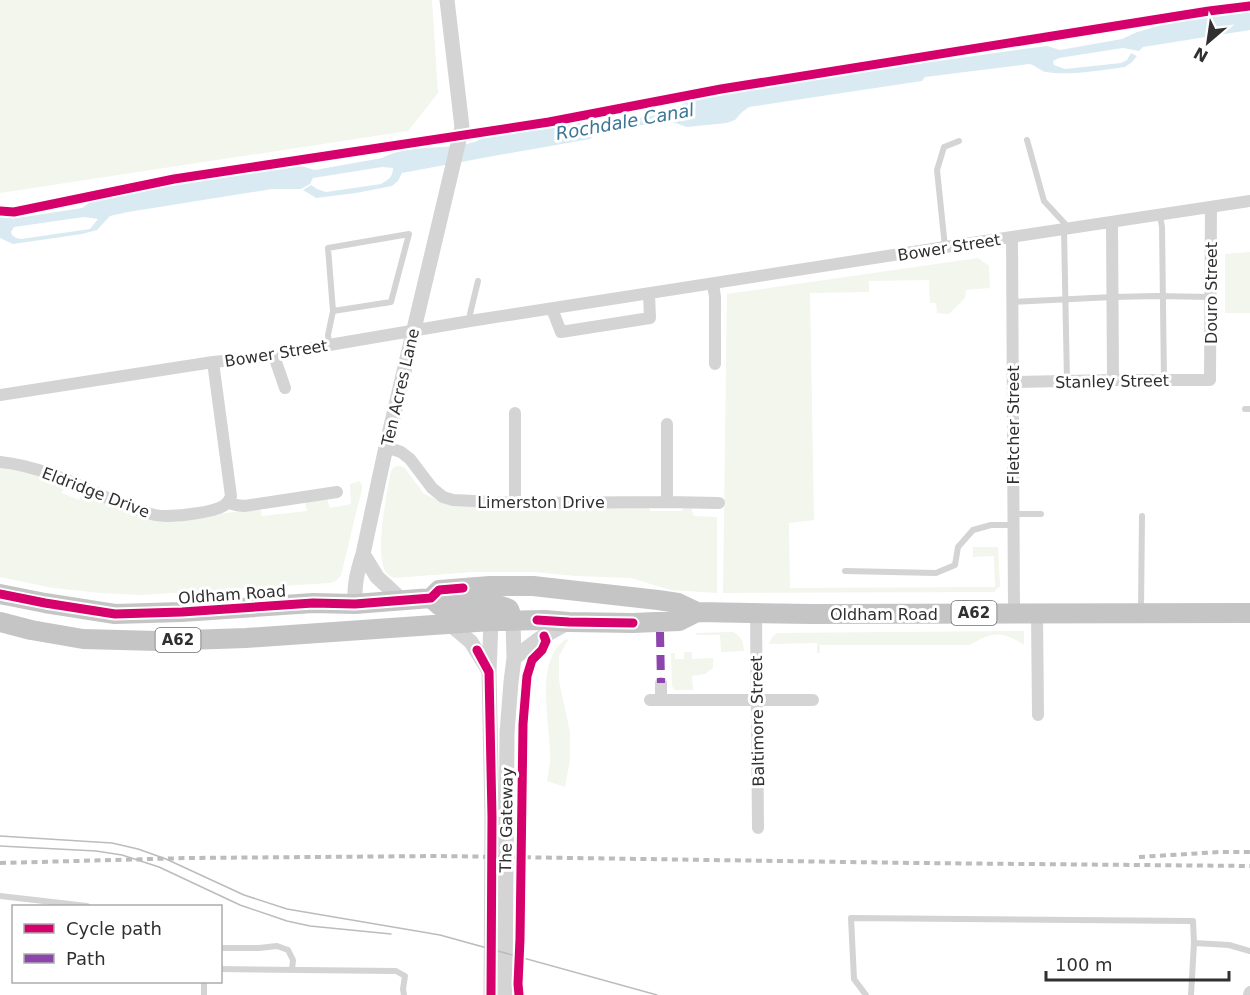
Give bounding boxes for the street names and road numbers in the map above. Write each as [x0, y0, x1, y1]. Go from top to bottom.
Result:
street label: Bower Street [896, 230, 1002, 265]
street label: Douro Street [1202, 242, 1221, 344]
street label: Ten Acres Lane [378, 327, 423, 449]
street label: Bower Street [223, 336, 329, 371]
street label: Fletcher Street [1004, 366, 1023, 484]
street label: Stanley Street [1055, 371, 1169, 392]
street label: Eldridge Drive [39, 463, 152, 522]
street label: Limerston Drive [477, 493, 605, 512]
street label: Oldham Road [178, 581, 287, 608]
road number: A62 [952, 601, 996, 625]
street label: Oldham Road [830, 605, 938, 624]
road number: A62 [156, 628, 201, 652]
street label: Baltimore Street [747, 655, 768, 787]
street label: The Gateway [496, 767, 517, 874]

